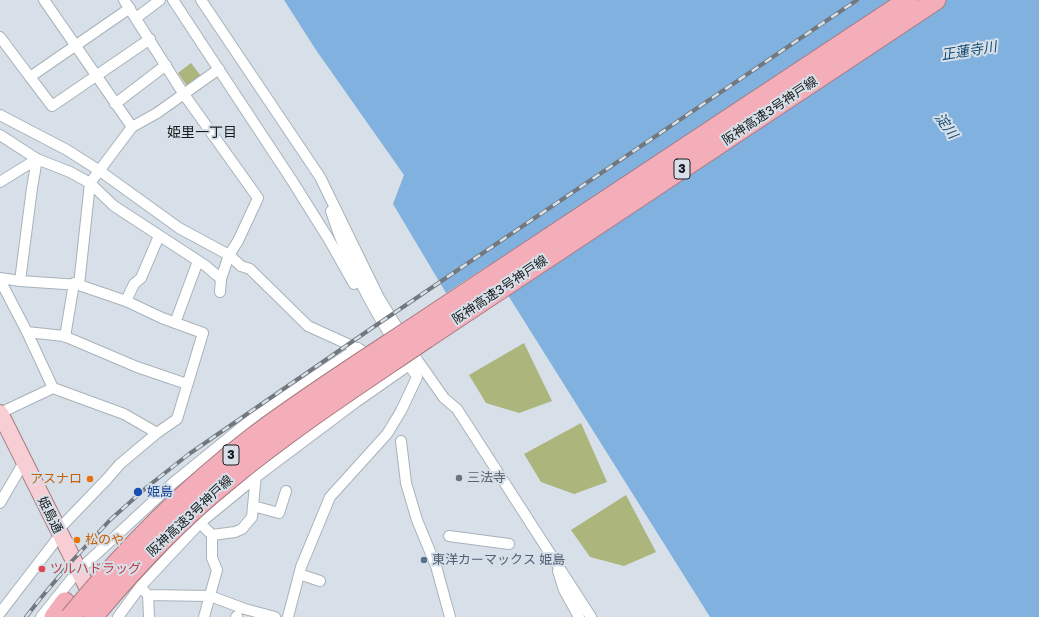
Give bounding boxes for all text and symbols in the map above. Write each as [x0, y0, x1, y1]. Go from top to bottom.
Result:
water label: 正蓮寺川 [940, 38, 998, 64]
street label: 阪神高速3号神戸線 [719, 73, 821, 149]
water label: 淀川 [931, 110, 961, 142]
district label: 姫里一丁目 [167, 125, 237, 141]
road number: 3 [674, 159, 690, 179]
street label: 阪神高速3号神戸線 [449, 252, 551, 328]
road number: 3 [223, 445, 239, 465]
place label: 三法寺 [467, 470, 506, 486]
place label: アスナロ [30, 471, 82, 487]
street label: 阪神高速3号神戸線 [144, 472, 236, 560]
marker: 三法寺 [454, 473, 464, 483]
marker: アスナロ [85, 474, 95, 484]
place label: 姫島 [147, 484, 173, 500]
marker: 姫島 [132, 486, 144, 498]
street label: 姫島通 [34, 494, 66, 536]
place label: 松のや [85, 532, 124, 548]
marker: 松のや [72, 535, 82, 545]
place label: 東洋カーマックス 姫島 [432, 552, 565, 568]
marker: 東洋カーマックス 姫島 [419, 555, 429, 565]
place label: ツルハドラッグ [50, 561, 141, 577]
marker: ツルハドラッグ [37, 564, 47, 574]

